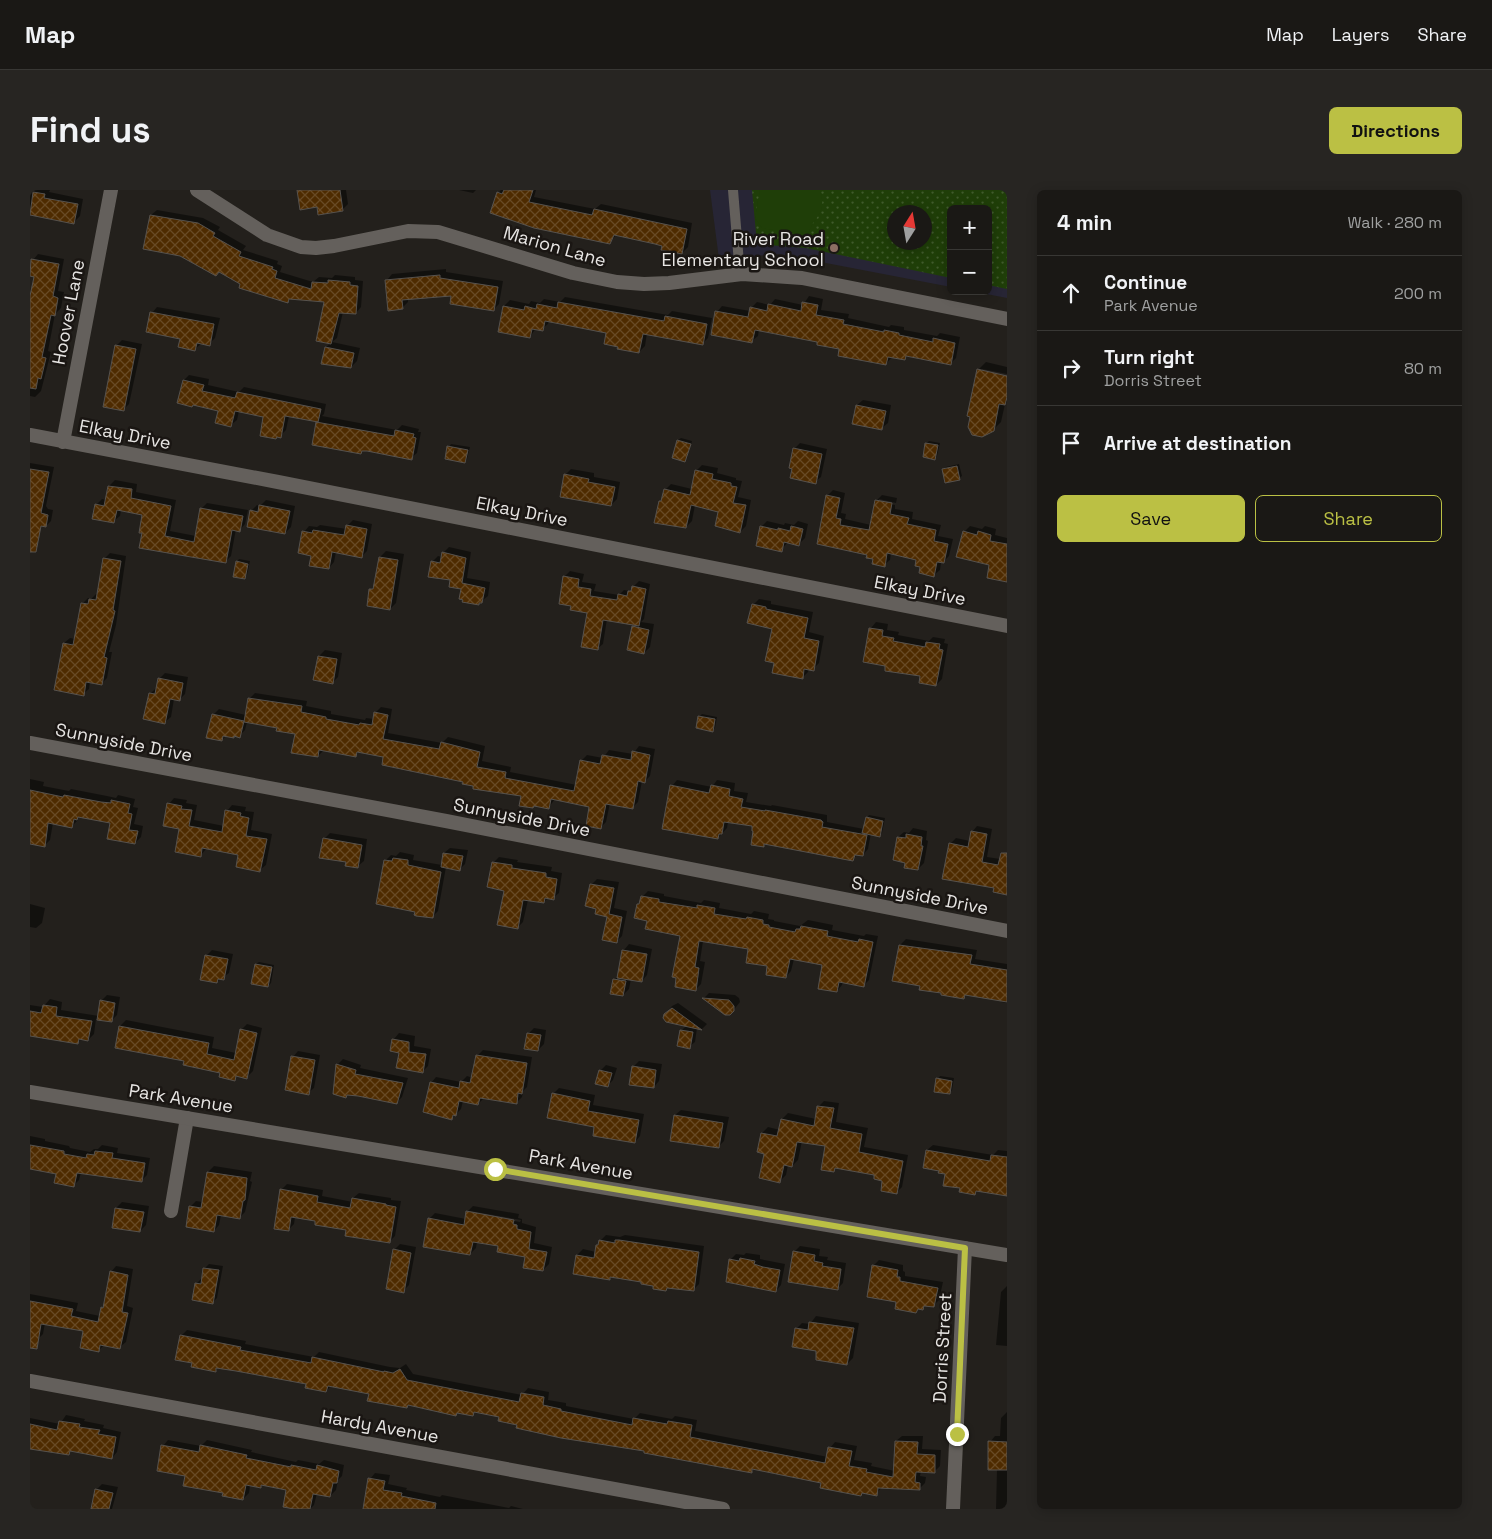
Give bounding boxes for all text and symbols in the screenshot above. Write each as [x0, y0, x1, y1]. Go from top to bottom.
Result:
text: Map [25, 19, 75, 50]
text: Map [1266, 23, 1304, 46]
text: Layers [1332, 23, 1389, 46]
text: Share [1417, 23, 1467, 46]
button: Directions [1329, 107, 1462, 154]
text: Find us [30, 108, 151, 152]
north arrow [887, 205, 932, 250]
map controls [947, 205, 992, 295]
button: + [947, 205, 992, 250]
text: 4 min [1057, 209, 1112, 236]
text: Walk · 280 m [1347, 212, 1442, 233]
street label: Marion Lane [501, 220, 609, 272]
place label: River Road Elementary School [661, 227, 824, 271]
marker: River Road Elementary School [828, 242, 840, 254]
button: − [947, 250, 992, 295]
street label: Hoover Lane [47, 257, 89, 367]
text: Continue [1104, 270, 1187, 295]
icon: ahead [1057, 279, 1085, 307]
text: 200 m [1394, 283, 1442, 304]
text: Park Avenue [1104, 295, 1198, 316]
text: Turn right [1104, 345, 1194, 370]
icon: right [1057, 354, 1085, 382]
text: 80 m [1404, 358, 1442, 379]
text: Dorris Street [1104, 370, 1202, 391]
street label: Elkay Drive [77, 414, 173, 454]
icon: arrive [1057, 429, 1085, 457]
text: Arrive at destination [1104, 431, 1292, 456]
street label: Elkay Drive [474, 491, 570, 531]
button: Save [1057, 495, 1245, 542]
button: Share [1255, 495, 1442, 542]
street label: Elkay Drive [872, 570, 968, 610]
street label: Sunnyside Drive [54, 717, 194, 767]
street label: Sunnyside Drive [452, 792, 592, 842]
street label: Sunnyside Drive [850, 870, 990, 920]
street label: Park Avenue [127, 1078, 235, 1118]
street label: Park Avenue [527, 1144, 635, 1184]
route start [484, 1158, 507, 1181]
street label: Dorris Street [928, 1292, 956, 1404]
street label: Hardy Avenue [319, 1404, 441, 1448]
route end [946, 1423, 969, 1446]

